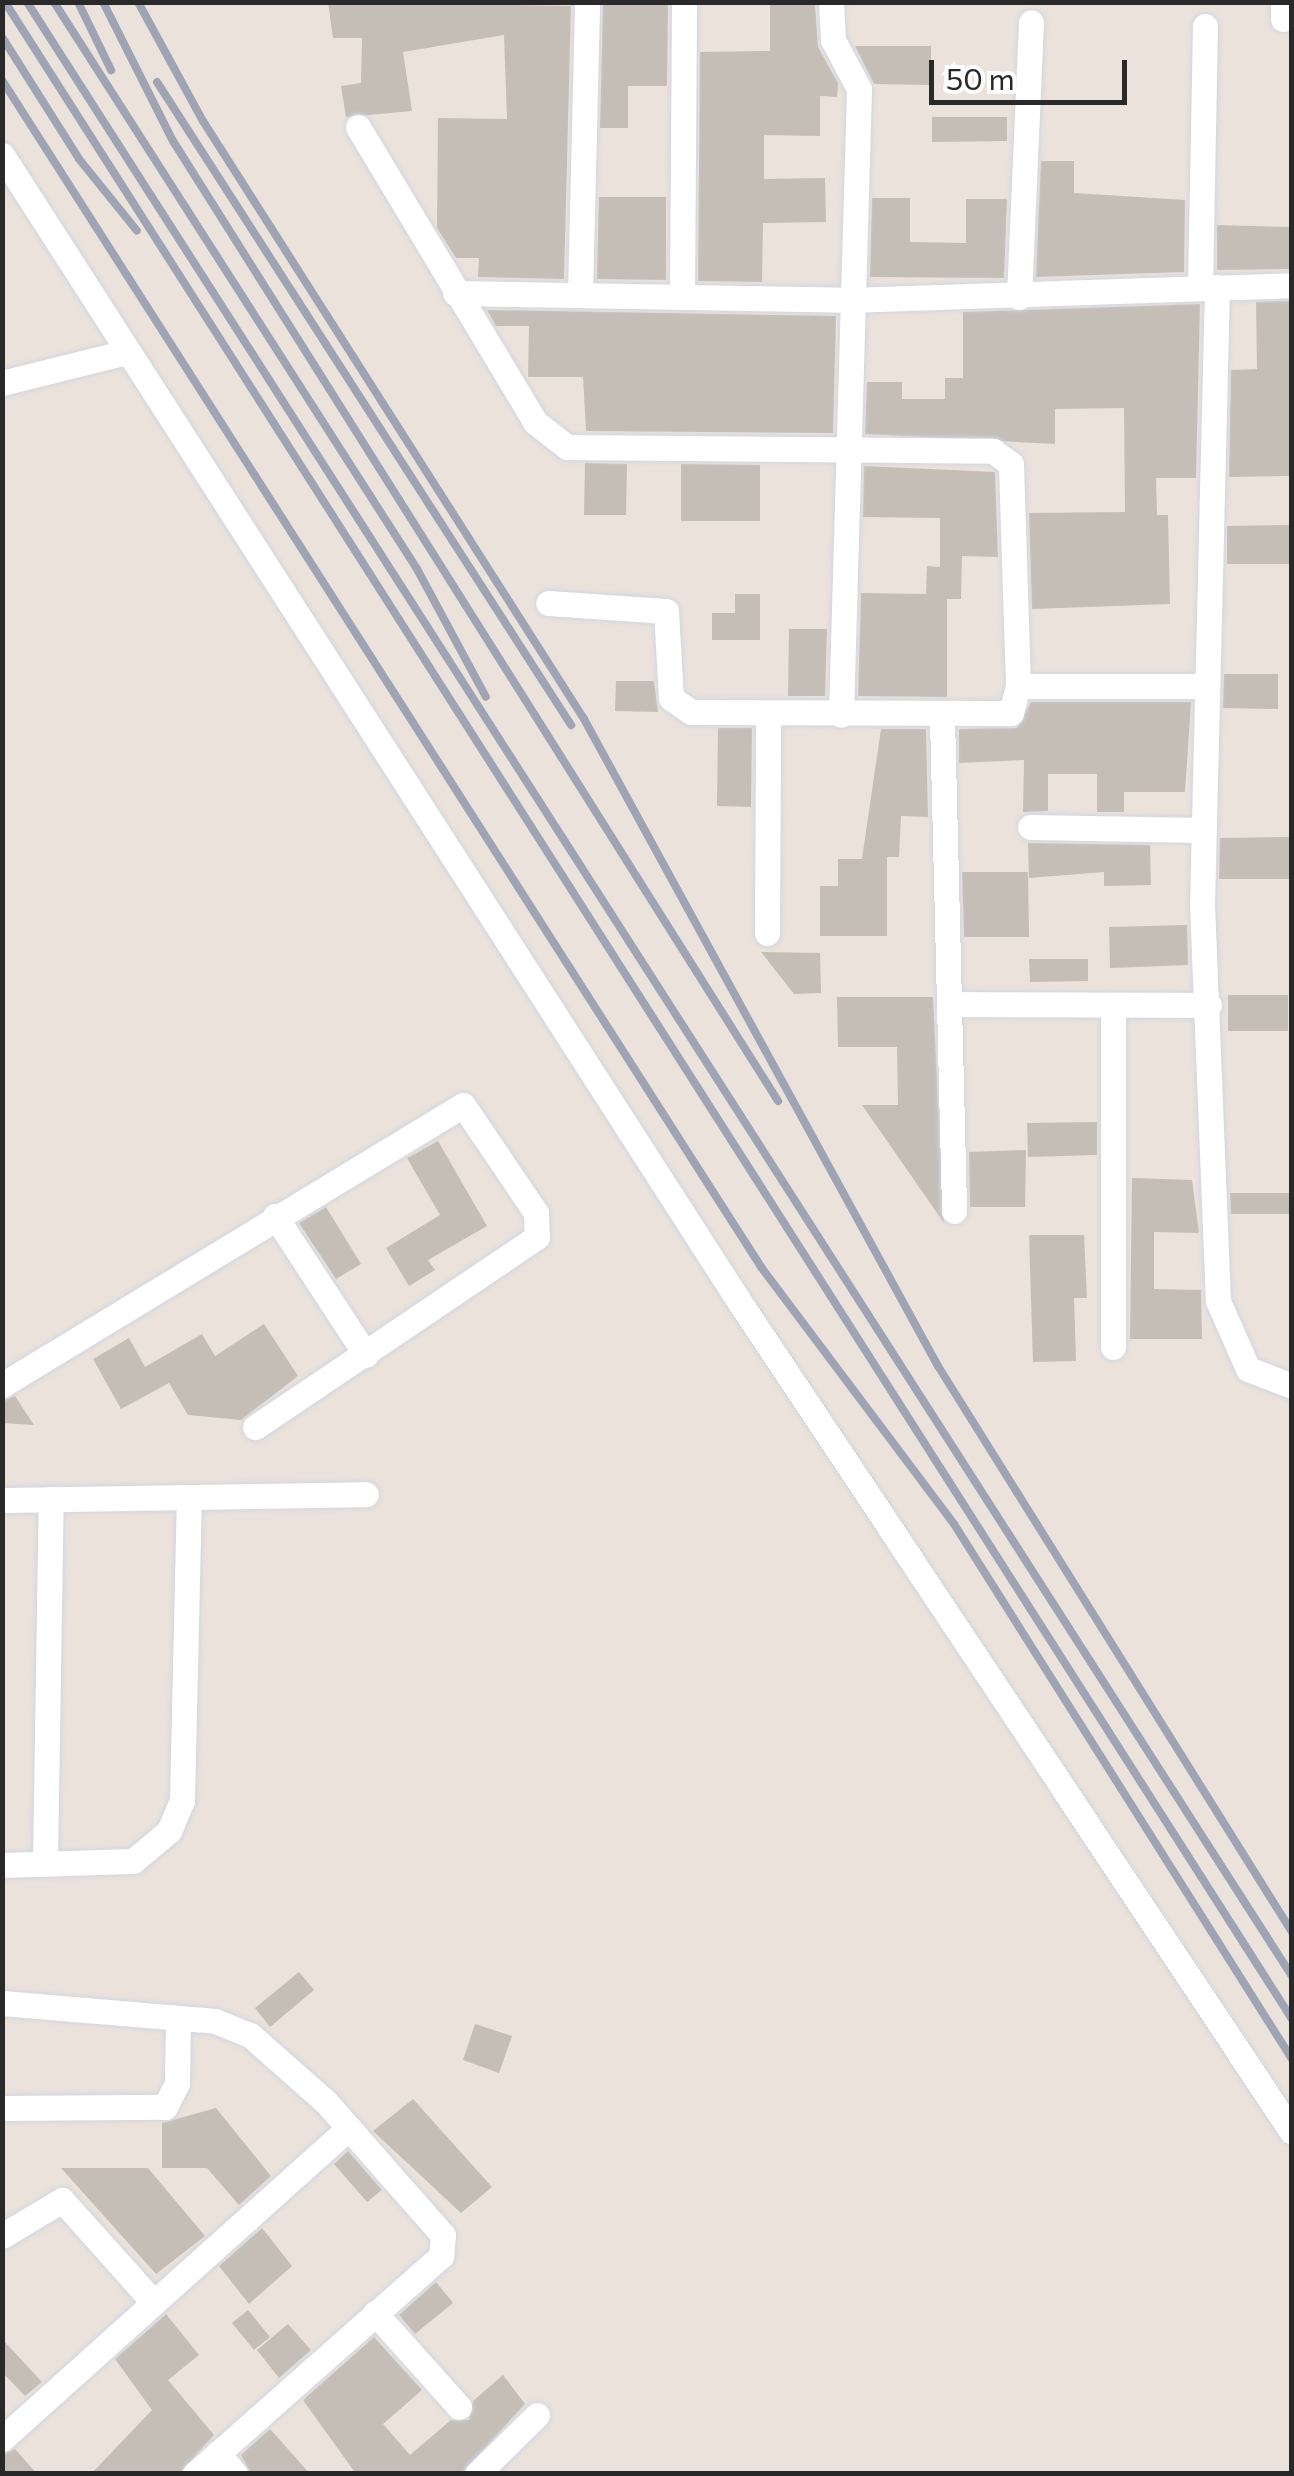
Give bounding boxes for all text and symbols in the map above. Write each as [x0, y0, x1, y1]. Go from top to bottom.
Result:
scale bar [934, 40, 1132, 102]
text: 50 m [946, 59, 1015, 96]

